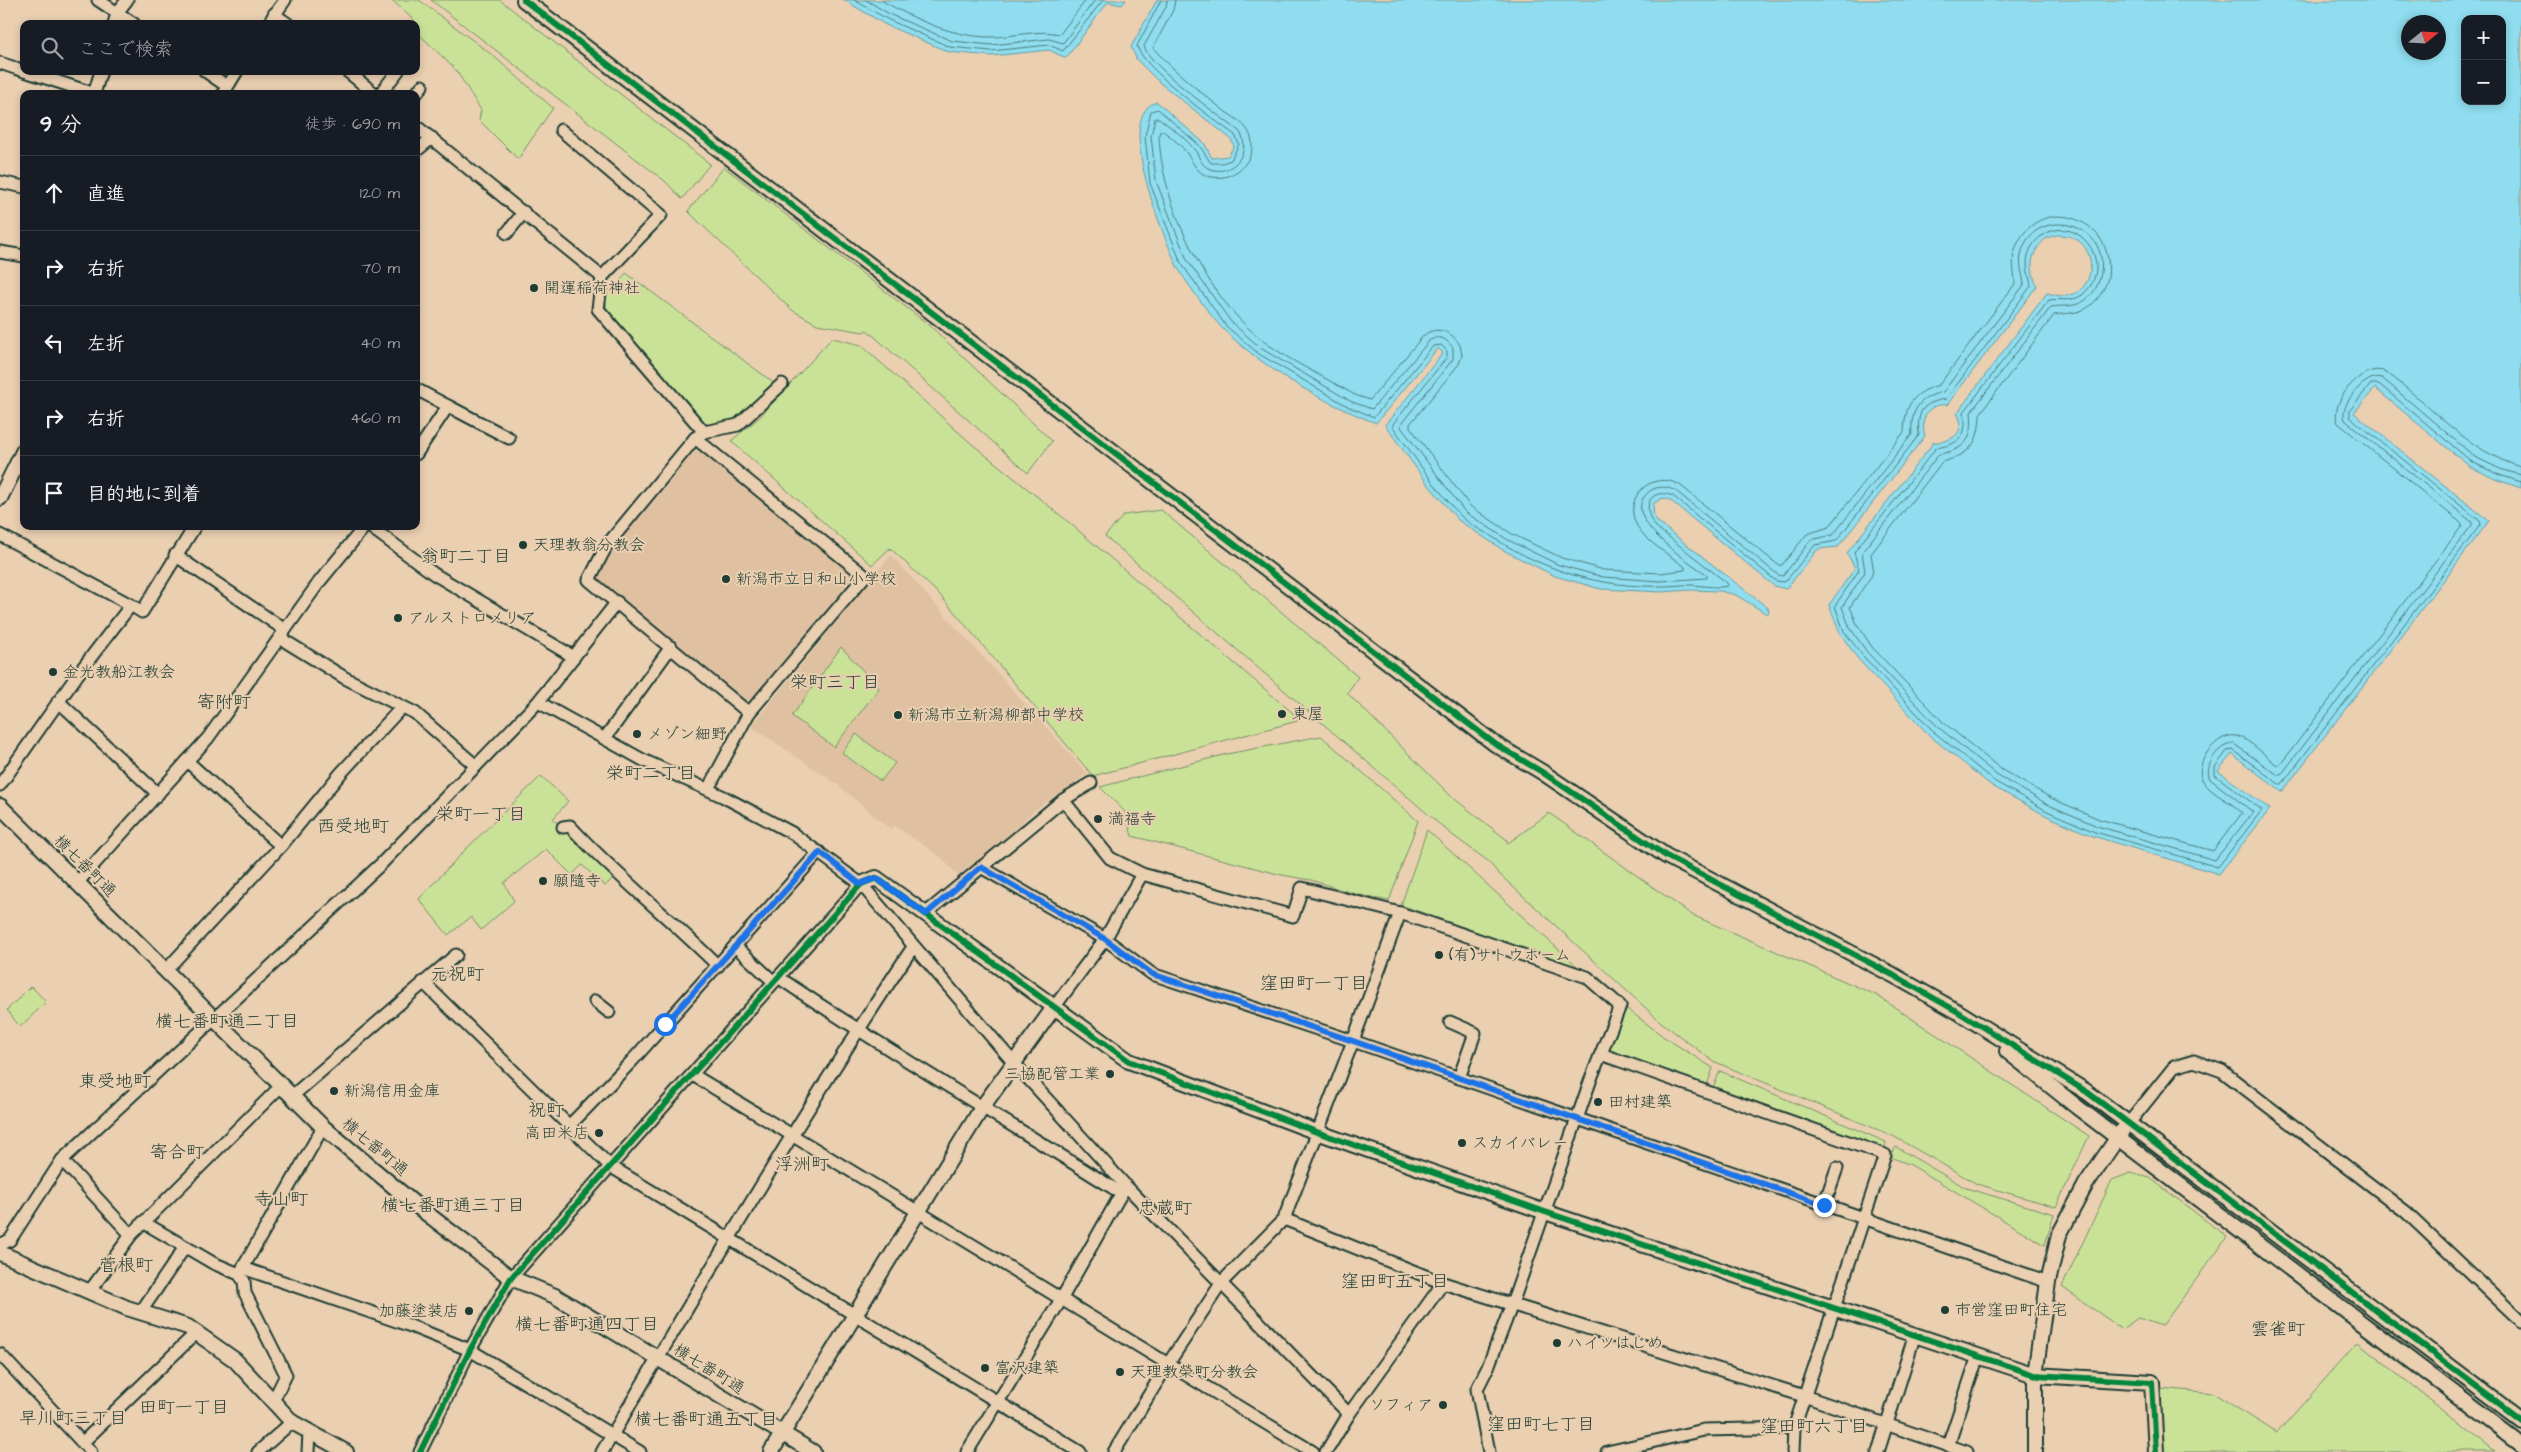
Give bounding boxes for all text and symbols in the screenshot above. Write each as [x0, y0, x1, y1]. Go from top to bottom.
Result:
north arrow [2401, 15, 2446, 60]
map controls [2461, 15, 2506, 105]
button: + [2461, 15, 2506, 60]
search box [20, 20, 420, 75]
icon: search [38, 34, 66, 62]
text: ここで検索 [78, 36, 173, 63]
button: − [2461, 60, 2506, 105]
text: 9 分 [40, 110, 81, 139]
text: 徒歩 · 690 m [305, 113, 400, 135]
icon: ahead [40, 179, 68, 207]
text: 直進 [87, 181, 125, 208]
text: 120 m [360, 182, 400, 204]
icon: right [40, 254, 68, 282]
text: 右折 [87, 256, 125, 283]
text: 70 m [361, 257, 400, 279]
place label: 開運稲荷神社 [544, 277, 640, 299]
marker: 開運稲荷神社 [528, 282, 540, 294]
icon: left [40, 329, 68, 357]
text: 左折 [87, 331, 125, 358]
text: 40 m [360, 332, 400, 354]
icon: right [40, 404, 68, 432]
text: 右折 [87, 406, 125, 433]
text: 460 m [350, 407, 400, 429]
icon: arrive [40, 479, 68, 507]
text: 目的地に到着 [87, 481, 201, 508]
place label: 天理教翁分教会 [533, 534, 645, 556]
marker: 天理教翁分教会 [517, 539, 529, 551]
district label: 翁町二丁目 [421, 544, 511, 569]
place label: 新潟市立日和山小学校 [736, 568, 896, 590]
marker: 新潟市立日和山小学校 [720, 573, 732, 585]
place label: アルストロメリア [408, 607, 536, 629]
marker: アルストロメリア [392, 612, 404, 624]
place label: 金光教船江教会 [63, 661, 175, 683]
marker: 金光教船江教会 [47, 666, 59, 678]
district label: 栄町三丁目 [790, 670, 880, 695]
district label: 寄附町 [197, 690, 251, 715]
place label: 東屋 [1292, 703, 1324, 725]
place label: 新潟市立新潟柳都中学校 [908, 704, 1084, 726]
marker: 東屋 [1276, 708, 1288, 720]
marker: 新潟市立新潟柳都中学校 [892, 709, 904, 721]
place label: メゾン細野 [647, 723, 727, 745]
marker: メゾン細野 [631, 728, 643, 740]
district label: 栄町二丁目 [606, 761, 696, 786]
district label: 栄町一丁目 [436, 802, 526, 827]
place label: 満福寺 [1108, 808, 1156, 830]
marker: 満福寺 [1092, 813, 1104, 825]
district label: 西受地町 [317, 814, 389, 839]
street label: 横七番町通 [49, 830, 121, 902]
place label: 願隨寺 [553, 870, 601, 892]
marker: 願隨寺 [537, 875, 549, 887]
place label: (有)サトウホーム [1449, 944, 1571, 966]
marker: (有)サトウホーム [1433, 949, 1445, 961]
district label: 元祝町 [430, 962, 484, 987]
district label: 窪田町一丁目 [1260, 971, 1368, 996]
district label: 横七番町通二丁目 [155, 1009, 299, 1034]
route start [654, 1013, 677, 1036]
place label: 三協配管工業 [1004, 1063, 1100, 1085]
marker: 三協配管工業 [1104, 1068, 1116, 1080]
district label: 東受地町 [79, 1069, 151, 1094]
place label: 新潟信用金庫 [344, 1080, 440, 1102]
marker: 新潟信用金庫 [328, 1085, 340, 1097]
place label: 田村建築 [1608, 1091, 1672, 1113]
marker: 田村建築 [1592, 1096, 1604, 1108]
district label: 祝町 [528, 1098, 564, 1123]
street label: 横七番町通 [337, 1113, 413, 1181]
place label: 高田米店 [525, 1122, 589, 1144]
marker: 高田米店 [593, 1127, 605, 1139]
place label: スカイバレー [1472, 1132, 1568, 1154]
marker: スカイバレー [1456, 1137, 1468, 1149]
district label: 寄合町 [150, 1140, 204, 1165]
district label: 浮洲町 [775, 1152, 829, 1177]
district label: 寺山町 [254, 1187, 308, 1212]
district label: 横七番町通三丁目 [381, 1193, 525, 1218]
route end [1813, 1194, 1836, 1217]
district label: 忠蔵町 [1138, 1196, 1192, 1221]
district label: 菅根町 [99, 1253, 153, 1278]
district label: 窪田町五丁目 [1341, 1269, 1449, 1294]
place label: 市営窪田町住宅 [1955, 1299, 2067, 1321]
place label: 加藤塗装店 [379, 1300, 459, 1322]
marker: 市営窪田町住宅 [1939, 1304, 1951, 1316]
marker: 加藤塗装店 [463, 1305, 475, 1317]
district label: 横七番町通四丁目 [515, 1312, 659, 1337]
district label: 雲雀町 [2251, 1317, 2305, 1342]
place label: ハイツはじめ [1567, 1332, 1663, 1354]
marker: ハイツはじめ [1551, 1337, 1563, 1349]
street label: 横七番町通 [669, 1338, 749, 1400]
place label: 富沢建築 [995, 1357, 1059, 1379]
place label: 天理教榮町分教会 [1130, 1361, 1258, 1383]
marker: 富沢建築 [979, 1362, 991, 1374]
marker: 天理教榮町分教会 [1114, 1366, 1126, 1378]
place label: ソフィア [1369, 1394, 1433, 1416]
district label: 田町一丁目 [139, 1395, 229, 1420]
marker: ソフィア [1437, 1399, 1449, 1411]
district label: 早川町三丁目 [19, 1406, 127, 1431]
district label: 横七番町通五丁目 [634, 1407, 778, 1432]
district label: 窪田町七丁目 [1487, 1412, 1595, 1437]
district label: 窪田町六丁目 [1760, 1414, 1868, 1439]

